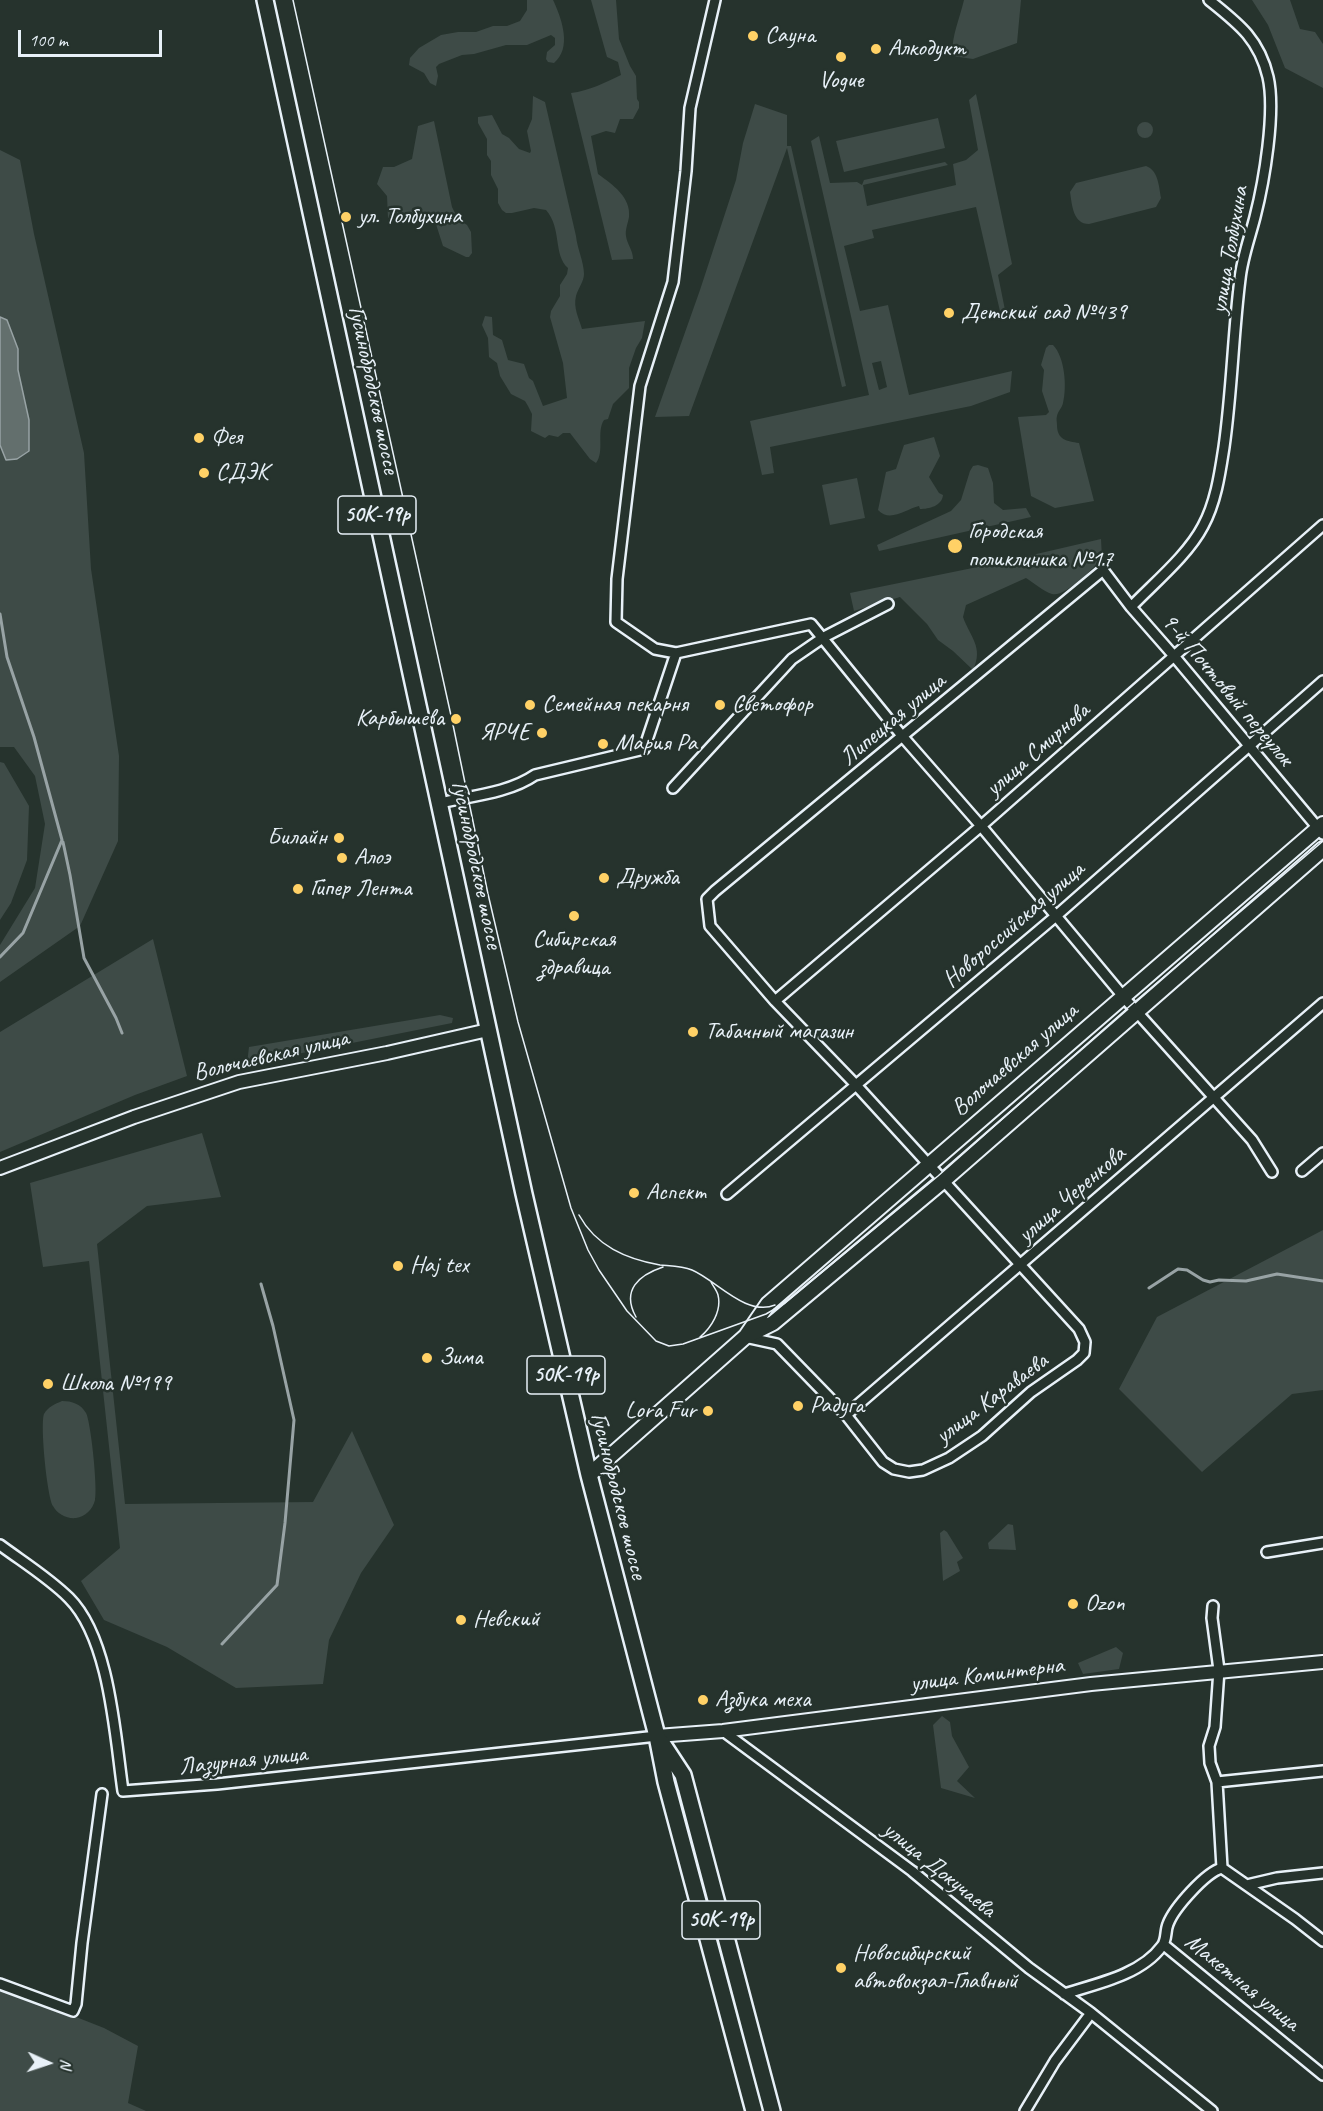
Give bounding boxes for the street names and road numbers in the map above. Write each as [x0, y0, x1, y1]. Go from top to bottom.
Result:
street label: улица Толбухина [1205, 184, 1255, 316]
street label: Гусинобродское шоссе [341, 303, 405, 477]
road number: 50К-19р [338, 496, 416, 534]
street label: 9-й Почтовый переулок [1155, 608, 1299, 772]
street label: Липецкая улица [834, 668, 952, 772]
street label: улица Смирнова [980, 697, 1096, 803]
street label: Гусинобродское шоссе [444, 778, 508, 952]
street label: Новороссийская улица [937, 856, 1091, 994]
street label: Волочаевская улица [946, 997, 1084, 1123]
street label: Волочаевская улица [191, 1024, 351, 1088]
street label: улица Черенкова [1012, 1140, 1132, 1250]
street label: улица Караваева [930, 1347, 1054, 1451]
road number: 50К-19р [527, 1356, 605, 1394]
street label: Гусинобродское шоссе [583, 1410, 653, 1582]
street label: улица Коминтерна [909, 1651, 1065, 1699]
street label: Лазурная улица [178, 1740, 308, 1782]
street label: улица Докучаева [877, 1816, 1001, 1924]
road number: 50К-19р [682, 1901, 760, 1939]
street label: Макетная улица [1179, 1928, 1305, 2038]

